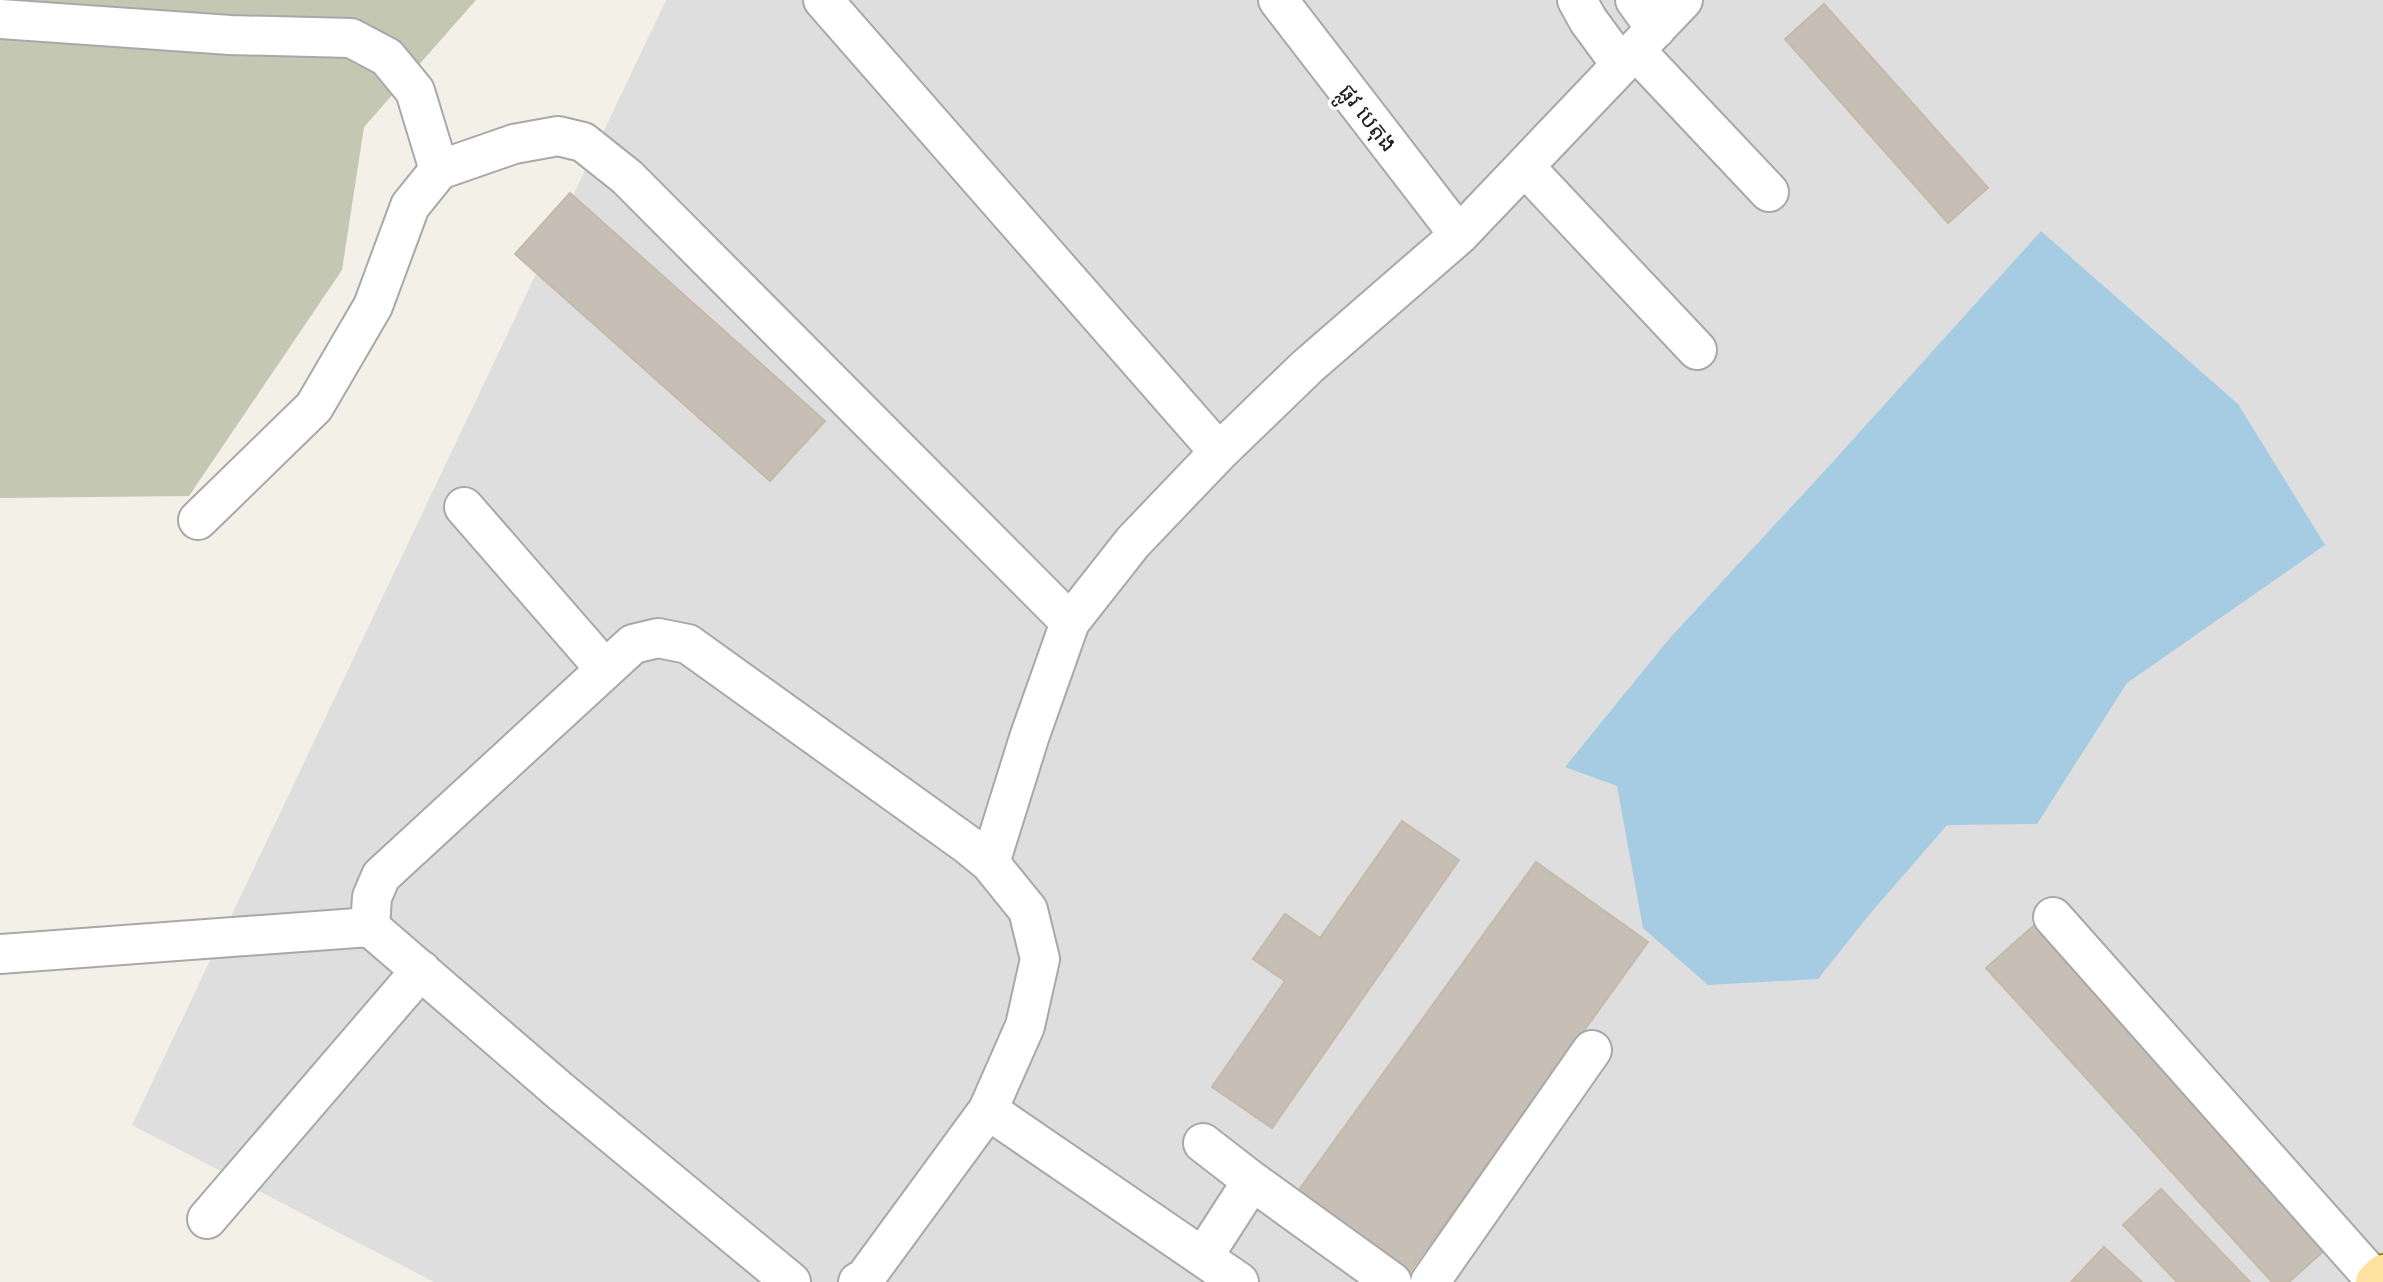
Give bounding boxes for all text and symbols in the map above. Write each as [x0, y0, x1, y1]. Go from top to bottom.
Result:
street label: ផ្លូវ បេតុង [1327, 76, 1406, 162]

